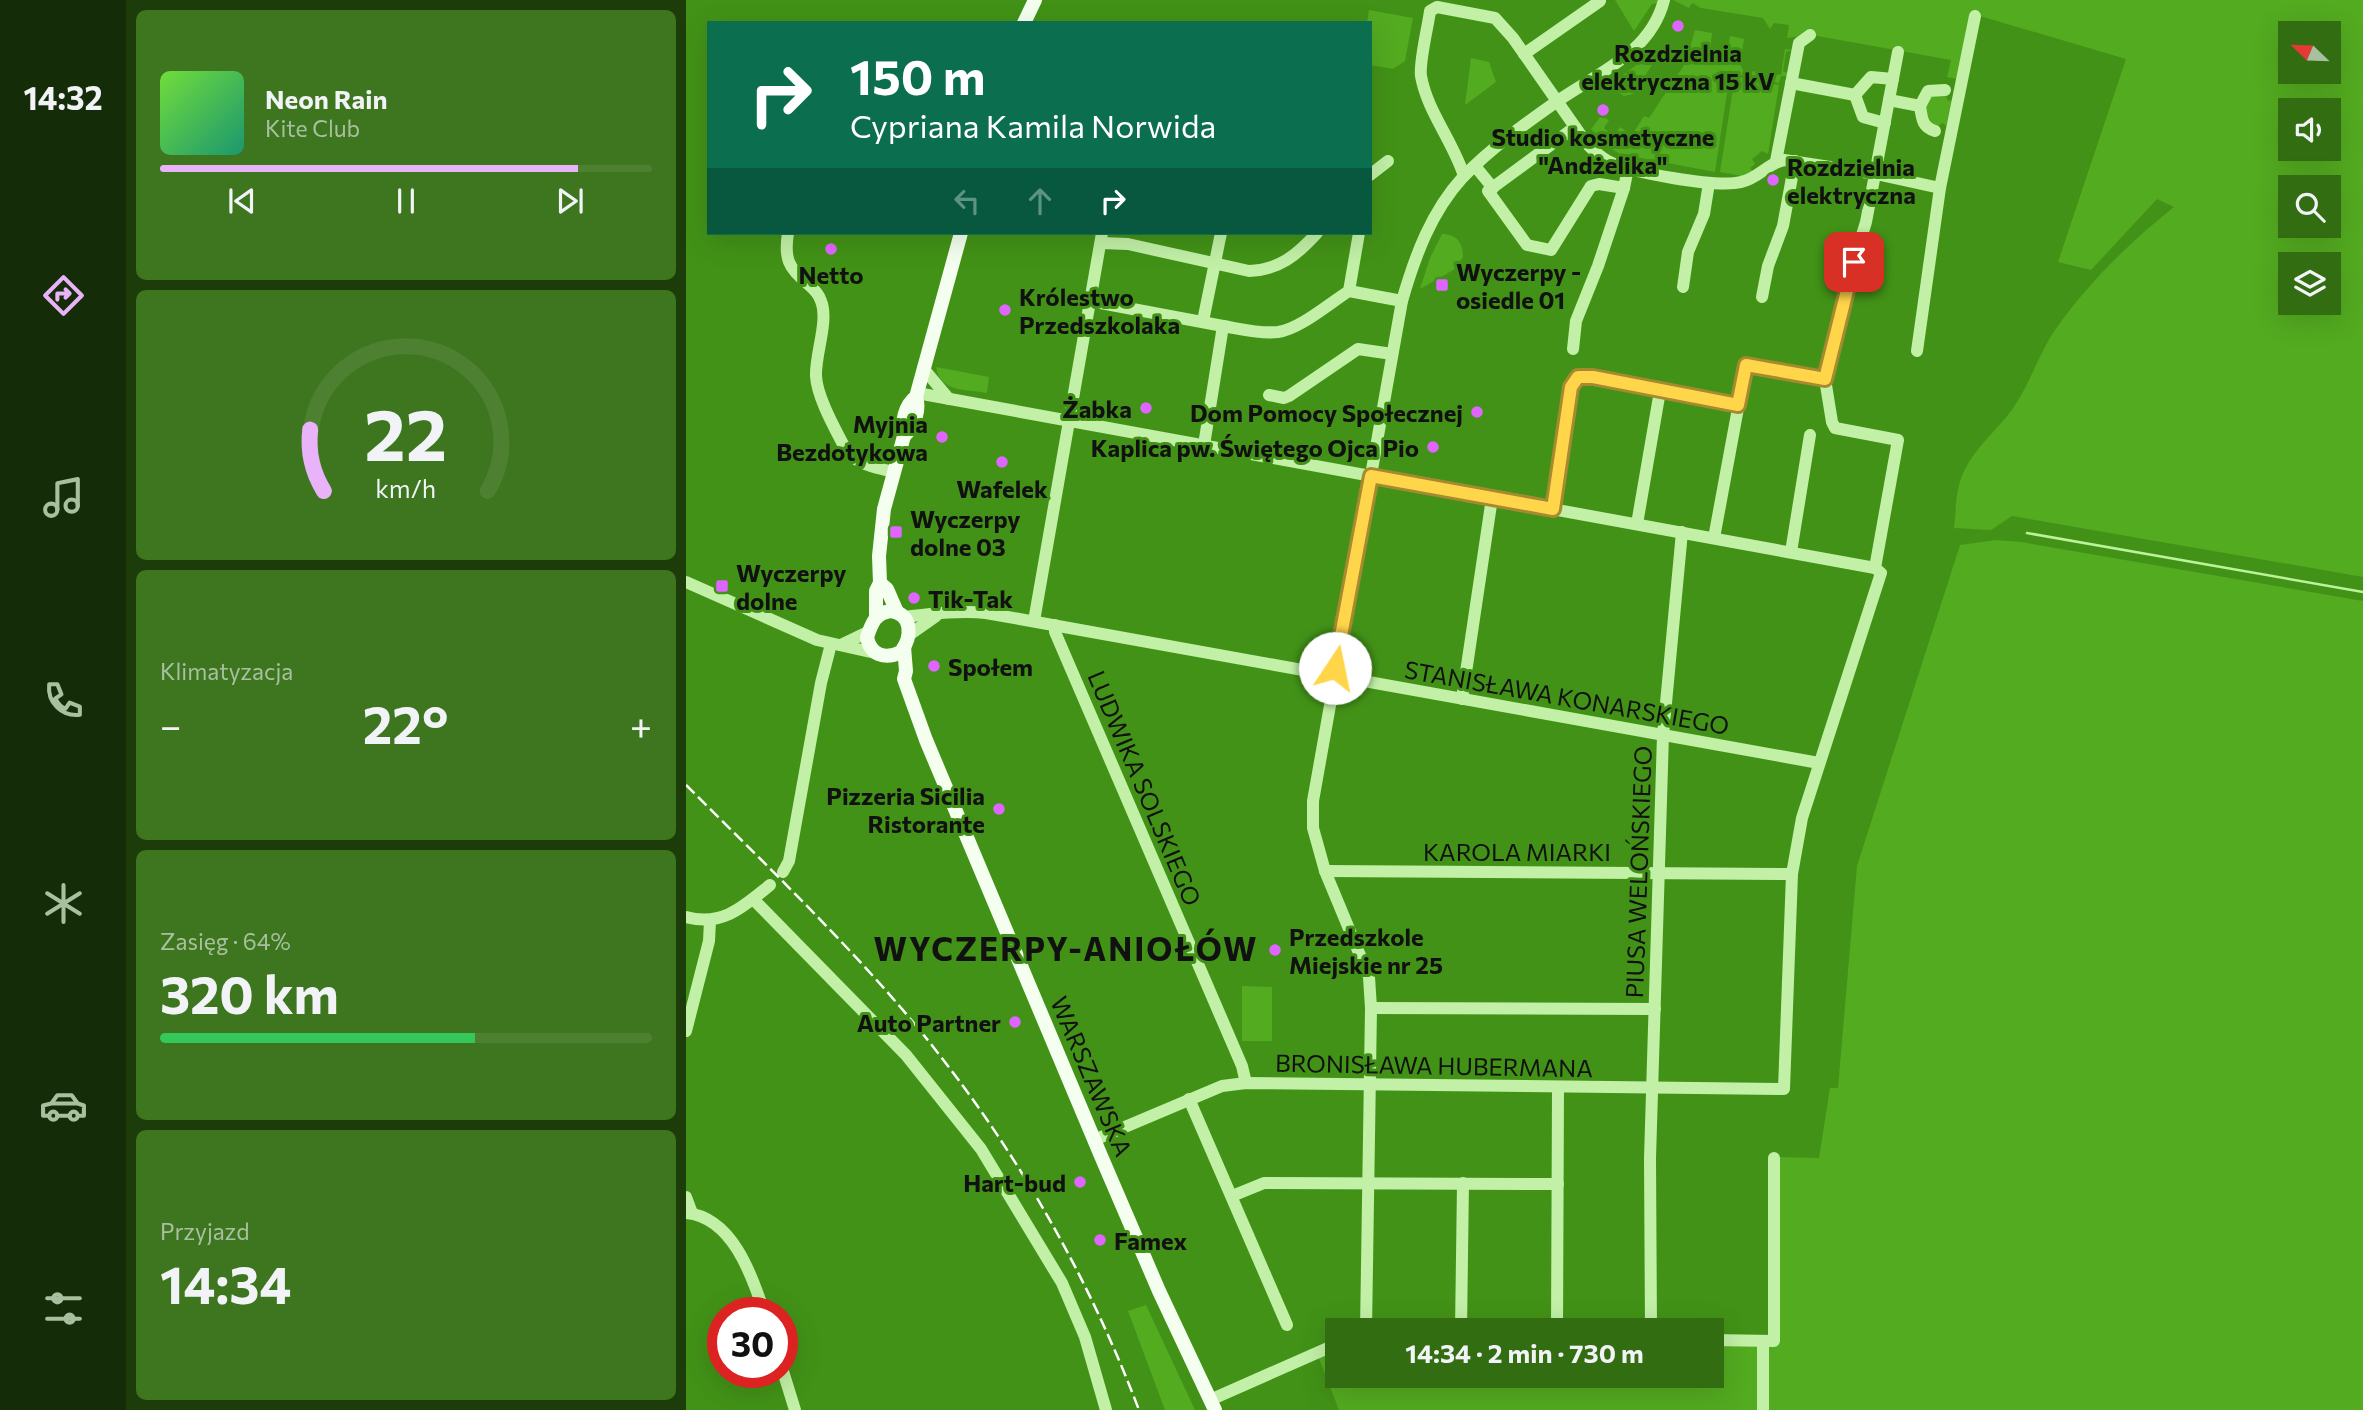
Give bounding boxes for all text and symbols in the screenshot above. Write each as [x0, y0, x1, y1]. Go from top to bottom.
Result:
marker: Rozdzielnia elektryczna 15 kV [1670, 18, 1686, 34]
north arrow [2278, 21, 2342, 84]
map controls [2278, 21, 2341, 315]
place label: Rozdzielnia elektryczna 15 kV [1581, 38, 1775, 95]
text: 150 m [850, 45, 985, 105]
icon: right [735, 49, 826, 140]
text: 14:32 [23, 77, 103, 117]
text: Neon Rain [265, 83, 388, 114]
button: sound [2278, 98, 2341, 161]
marker: Studio kosmetyczne "Andżelika" [1595, 102, 1611, 118]
text: Cypriana Kamila Norwida [850, 105, 1216, 145]
text: Kite Club [265, 114, 360, 142]
place label: Studio kosmetyczne "Andżelika" [1492, 122, 1714, 179]
place label: Rozdzielnia elektryczna [1787, 152, 1916, 209]
marker: Rozdzielnia elektryczna [1765, 172, 1781, 188]
button: search [2278, 175, 2341, 238]
icon: previous [223, 182, 261, 220]
icon: pause [387, 182, 425, 220]
icon: next [551, 182, 589, 220]
icon: left [948, 182, 986, 220]
icon: ahead [1021, 182, 1059, 220]
icon: right [1094, 182, 1132, 220]
pin [1824, 232, 1884, 292]
marker: Netto [823, 241, 839, 257]
icon: arrive [1835, 243, 1873, 281]
button: layers [2278, 252, 2341, 315]
place label: Wyczerpy - osiedle 01 [1456, 257, 1581, 314]
place label: Netto [798, 260, 864, 289]
icon: directions [39, 271, 88, 320]
marker: Wyczerpy - osiedle 01 [1434, 277, 1450, 293]
place label: Królestwo Przedszkolaka [1019, 282, 1180, 339]
marker: Królestwo Przedszkolaka [997, 302, 1013, 318]
text: 22 [365, 387, 447, 476]
place label: Żabka [1062, 394, 1132, 423]
place label: Dom Pomocy Społecznej [1190, 398, 1463, 427]
marker: Żabka [1138, 400, 1154, 416]
marker: Dom Pomocy Społecznej [1469, 404, 1485, 420]
place label: Myjnia Bezdotykowa [776, 409, 928, 466]
marker: Myjnia Bezdotykowa [934, 429, 950, 445]
place label: Kaplica pw. Świętego Ojca Pio [1091, 433, 1419, 462]
marker: Kaplica pw. Świętego Ojca Pio [1425, 439, 1441, 455]
marker: Wafelek [994, 454, 1010, 470]
icon: music [39, 473, 88, 522]
text: km/h [376, 473, 436, 503]
place label: Wafelek [956, 474, 1048, 503]
place label: Wyczerpy dolne 03 [910, 504, 1020, 561]
marker: Wyczerpy dolne 03 [888, 524, 904, 540]
place label: Wyczerpy dolne [736, 558, 846, 615]
marker: Wyczerpy dolne [714, 578, 730, 594]
place label: Tik-Tak [928, 584, 1013, 613]
marker: Tik-Tak [906, 590, 922, 606]
position arrow [1298, 631, 1372, 705]
place label: Społem [948, 652, 1033, 681]
street label: STANISŁAWA KONARSKIEGO [1402, 654, 1732, 740]
text: Klimatyzacja [160, 657, 293, 685]
marker: Społem [926, 658, 942, 674]
street label: LUDWIKA SOLSKIEGO [1082, 666, 1208, 910]
icon: phone [39, 676, 88, 725]
text: 22° [363, 691, 448, 755]
text: − [160, 701, 182, 748]
text: + [630, 701, 652, 748]
street label: PIUSA WELOŃSKIEGO [1619, 745, 1657, 999]
place label: Pizzeria Sicilia Ristorante [826, 781, 985, 838]
marker: Pizzeria Sicilia Ristorante [991, 801, 1007, 817]
street label: KAROLA MIARKI [1423, 837, 1611, 866]
icon: climate [39, 879, 88, 928]
place label: Przedszkole Miejskie nr 25 [1289, 922, 1443, 979]
text: Zasięg · 64% [160, 927, 291, 955]
district label: WYCZERPY-ANIOŁÓW [874, 928, 1259, 968]
marker: Przedszkole Miejskie nr 25 [1267, 942, 1283, 958]
text: 320 km [160, 961, 339, 1025]
street label: WARSZAWSKA [1045, 992, 1139, 1160]
place label: Auto Partner [857, 1008, 1001, 1037]
marker: Auto Partner [1007, 1014, 1023, 1030]
street label: BRONISŁAWA HUBERMANA [1275, 1048, 1593, 1082]
icon: car [39, 1081, 88, 1130]
place label: Hart-bud [963, 1168, 1066, 1197]
marker: Hart-bud [1072, 1174, 1088, 1190]
text: Przyjazd [160, 1217, 250, 1245]
place label: Famex [1114, 1226, 1188, 1255]
marker: Famex [1092, 1232, 1108, 1248]
text: 14:34 [160, 1251, 291, 1315]
icon: filters [39, 1284, 88, 1333]
speed limit sign: 30 [707, 1297, 798, 1388]
text: 14:34 · 2 min · 730 m [1405, 1337, 1644, 1368]

